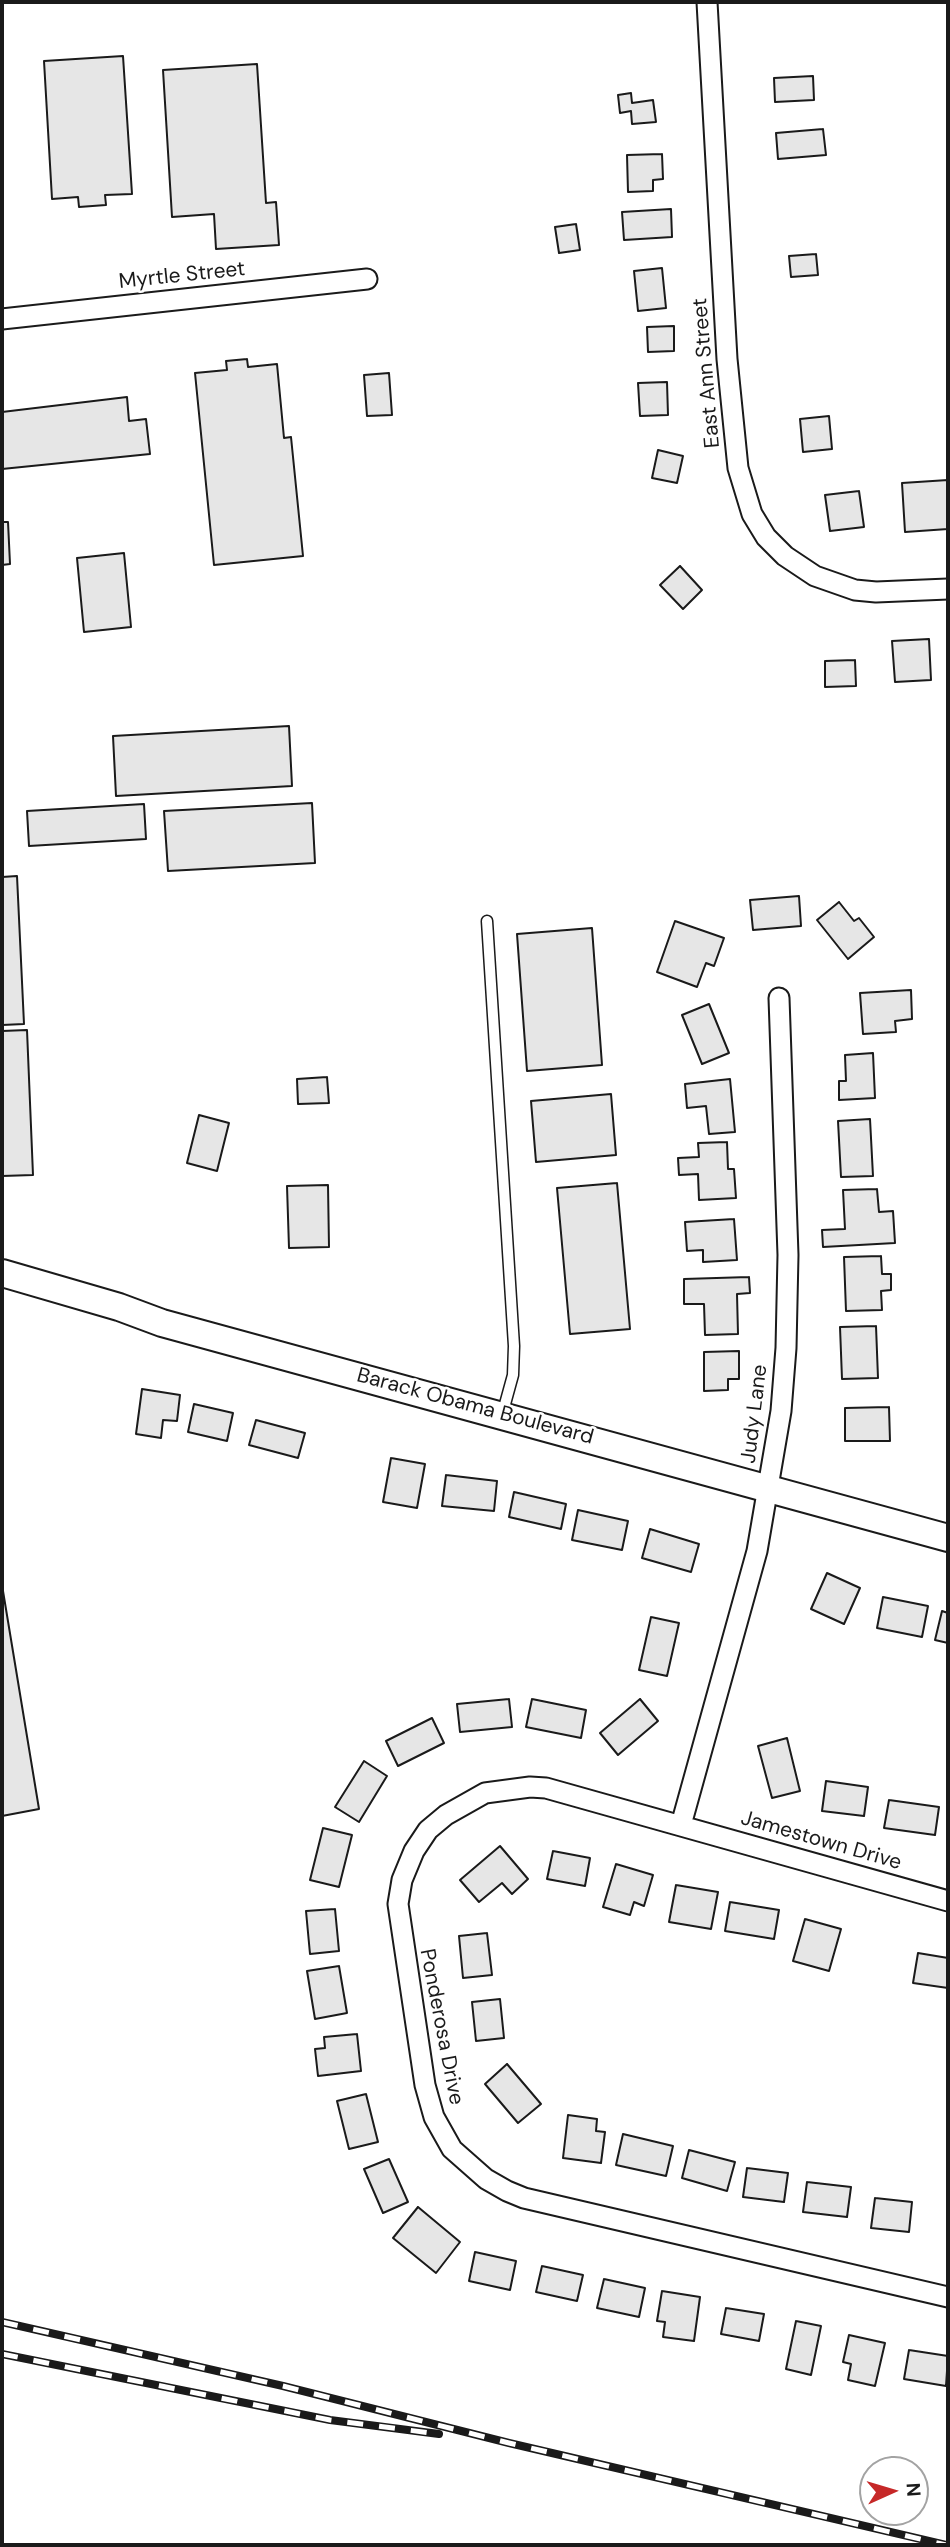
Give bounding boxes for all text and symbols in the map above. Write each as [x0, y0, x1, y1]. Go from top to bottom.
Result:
street label: Myrtle Street [118, 257, 246, 295]
street label: East Ann Street [688, 297, 726, 449]
street label: Barack Obama Boulevard [354, 1363, 596, 1451]
street label: Judy Lane [736, 1363, 774, 1465]
street label: Jamestown Drive [738, 1806, 904, 1876]
street label: Ponderosa Drive [414, 1947, 468, 2107]
north arrow [859, 2456, 929, 2526]
text: N [900, 2482, 926, 2497]

